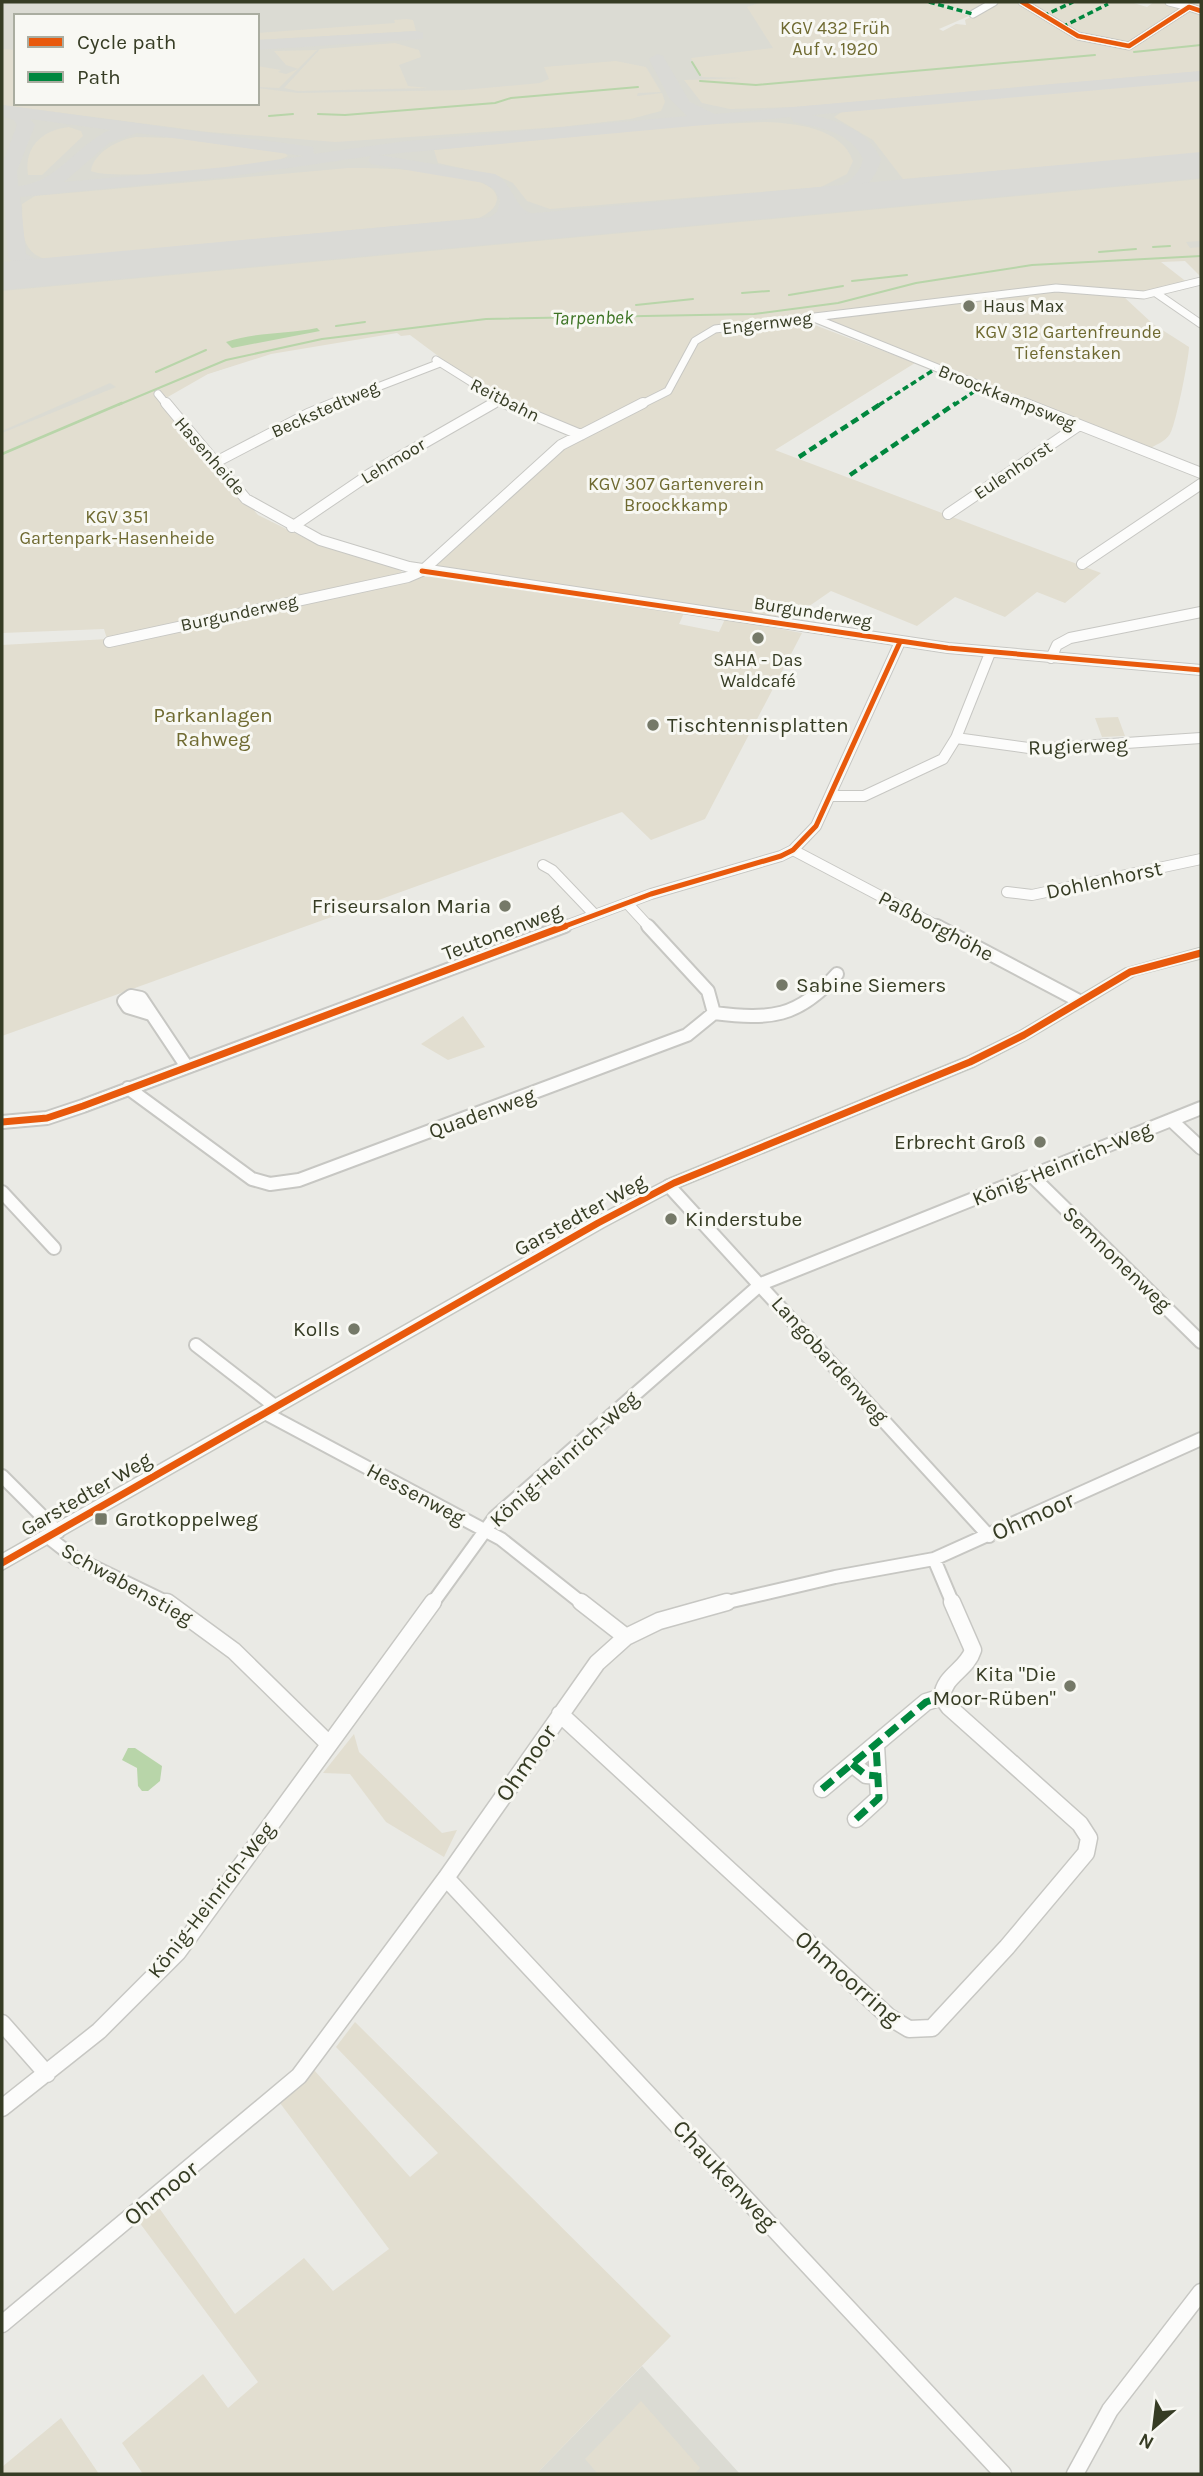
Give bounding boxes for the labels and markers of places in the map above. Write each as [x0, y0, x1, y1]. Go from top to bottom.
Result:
place label: Haus Max [983, 295, 1064, 317]
marker: Haus Max [961, 298, 977, 314]
marker: SAHA - Das Waldcafé [750, 630, 766, 646]
place label: SAHA - Das Waldcafé [713, 649, 803, 692]
place label: Tischtennisplatten [667, 713, 849, 737]
marker: Tischtennisplatten [645, 717, 661, 733]
place label: Friseursalon Maria [312, 894, 491, 918]
marker: Friseursalon Maria [497, 898, 513, 914]
place label: Sabine Siemers [796, 973, 946, 997]
marker: Sabine Siemers [774, 977, 790, 993]
place label: Erbrecht Groß [894, 1130, 1026, 1154]
marker: Erbrecht Groß [1032, 1134, 1048, 1150]
place label: Kinderstube [685, 1207, 802, 1231]
marker: Kinderstube [663, 1211, 679, 1227]
place label: Kolls [293, 1317, 340, 1341]
marker: Kolls [346, 1321, 362, 1337]
place label: Grotkoppelweg [115, 1507, 258, 1531]
marker: Grotkoppelweg [93, 1511, 109, 1527]
place label: Kita "Die Moor-Rüben" [932, 1662, 1056, 1710]
marker: Kita "Die Moor-Rüben" [1062, 1678, 1078, 1694]

